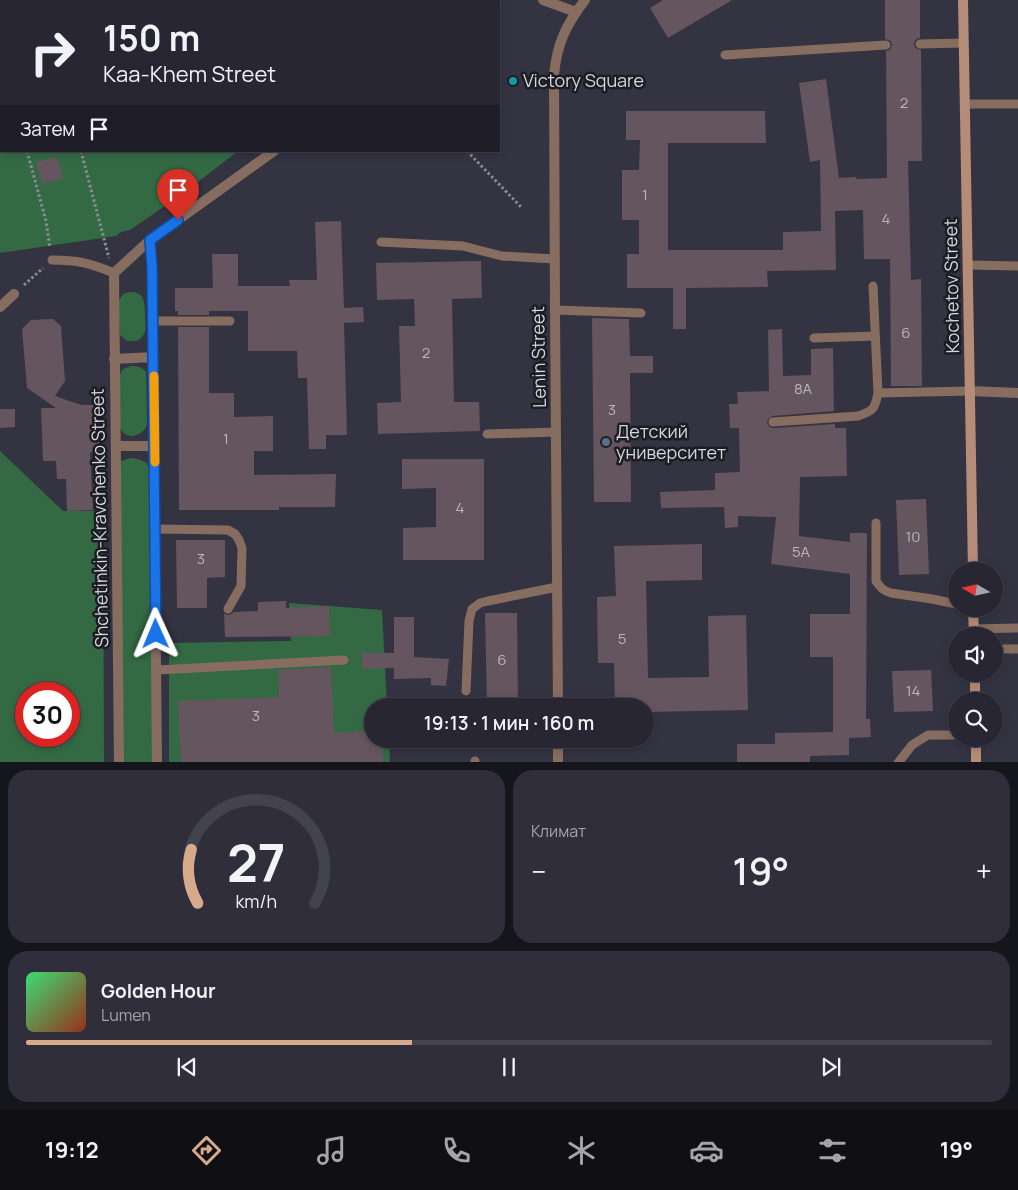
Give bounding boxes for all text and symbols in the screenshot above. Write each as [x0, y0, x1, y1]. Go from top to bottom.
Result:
text: 150 m [103, 14, 200, 62]
icon: right [20, 20, 85, 85]
text: Kaa-Khem Street [103, 59, 276, 89]
place label: Victory Square [523, 68, 644, 92]
marker: Victory Square [507, 75, 519, 87]
house number: 2 [900, 92, 908, 113]
icon: arrive [85, 115, 113, 143]
text: Затем [20, 116, 75, 142]
pin [157, 169, 199, 220]
icon: arrive [164, 176, 192, 204]
house number: 1 [642, 184, 648, 205]
house number: 4 [882, 208, 891, 229]
street label: Kochetov Street [938, 219, 964, 353]
street label: Lenin Street [525, 306, 551, 408]
house number: 6 [901, 322, 911, 343]
house number: 2 [422, 342, 430, 363]
house number: 8А [794, 378, 813, 399]
street label: Shchetinkin-Kravchenko Street [85, 388, 113, 648]
house number: 3 [608, 399, 616, 420]
place label: Детский университет [616, 419, 726, 464]
house number: 1 [223, 428, 229, 449]
marker: Детский университет [600, 436, 612, 448]
house number: 4 [456, 497, 465, 518]
house number: 10 [906, 526, 921, 547]
house number: 5А [792, 541, 811, 562]
house number: 3 [197, 548, 205, 569]
north arrow [948, 562, 1002, 618]
map controls [948, 562, 1003, 747]
position arrow [129, 607, 181, 659]
button: sound [948, 627, 1003, 682]
house number: 5 [618, 628, 626, 649]
house number: 6 [497, 649, 507, 670]
house number: 14 [906, 680, 920, 701]
speed limit sign: 30 [15, 682, 80, 747]
button: search [948, 692, 1003, 747]
house number: 3 [252, 705, 260, 726]
text: 19:13 · 1 мин · 160 m [424, 710, 594, 736]
text: Климат [531, 820, 586, 842]
text: 27 [227, 827, 286, 898]
text: 19° [733, 844, 789, 896]
text: − [531, 852, 546, 890]
text: + [976, 852, 992, 890]
text: km/h [236, 889, 277, 913]
text: Golden Hour [101, 978, 215, 1004]
text: Lumen [101, 1004, 151, 1026]
icon: previous [173, 1053, 201, 1081]
icon: pause [495, 1053, 523, 1081]
icon: next [817, 1053, 845, 1081]
icon: directions [189, 1133, 224, 1168]
icon: music [314, 1133, 349, 1168]
icon: phone [439, 1133, 474, 1168]
icon: climate [564, 1133, 599, 1168]
icon: car [689, 1133, 724, 1168]
icon: filters [815, 1133, 850, 1168]
text: 19:12 [45, 1135, 99, 1165]
text: 19° [940, 1135, 973, 1165]

